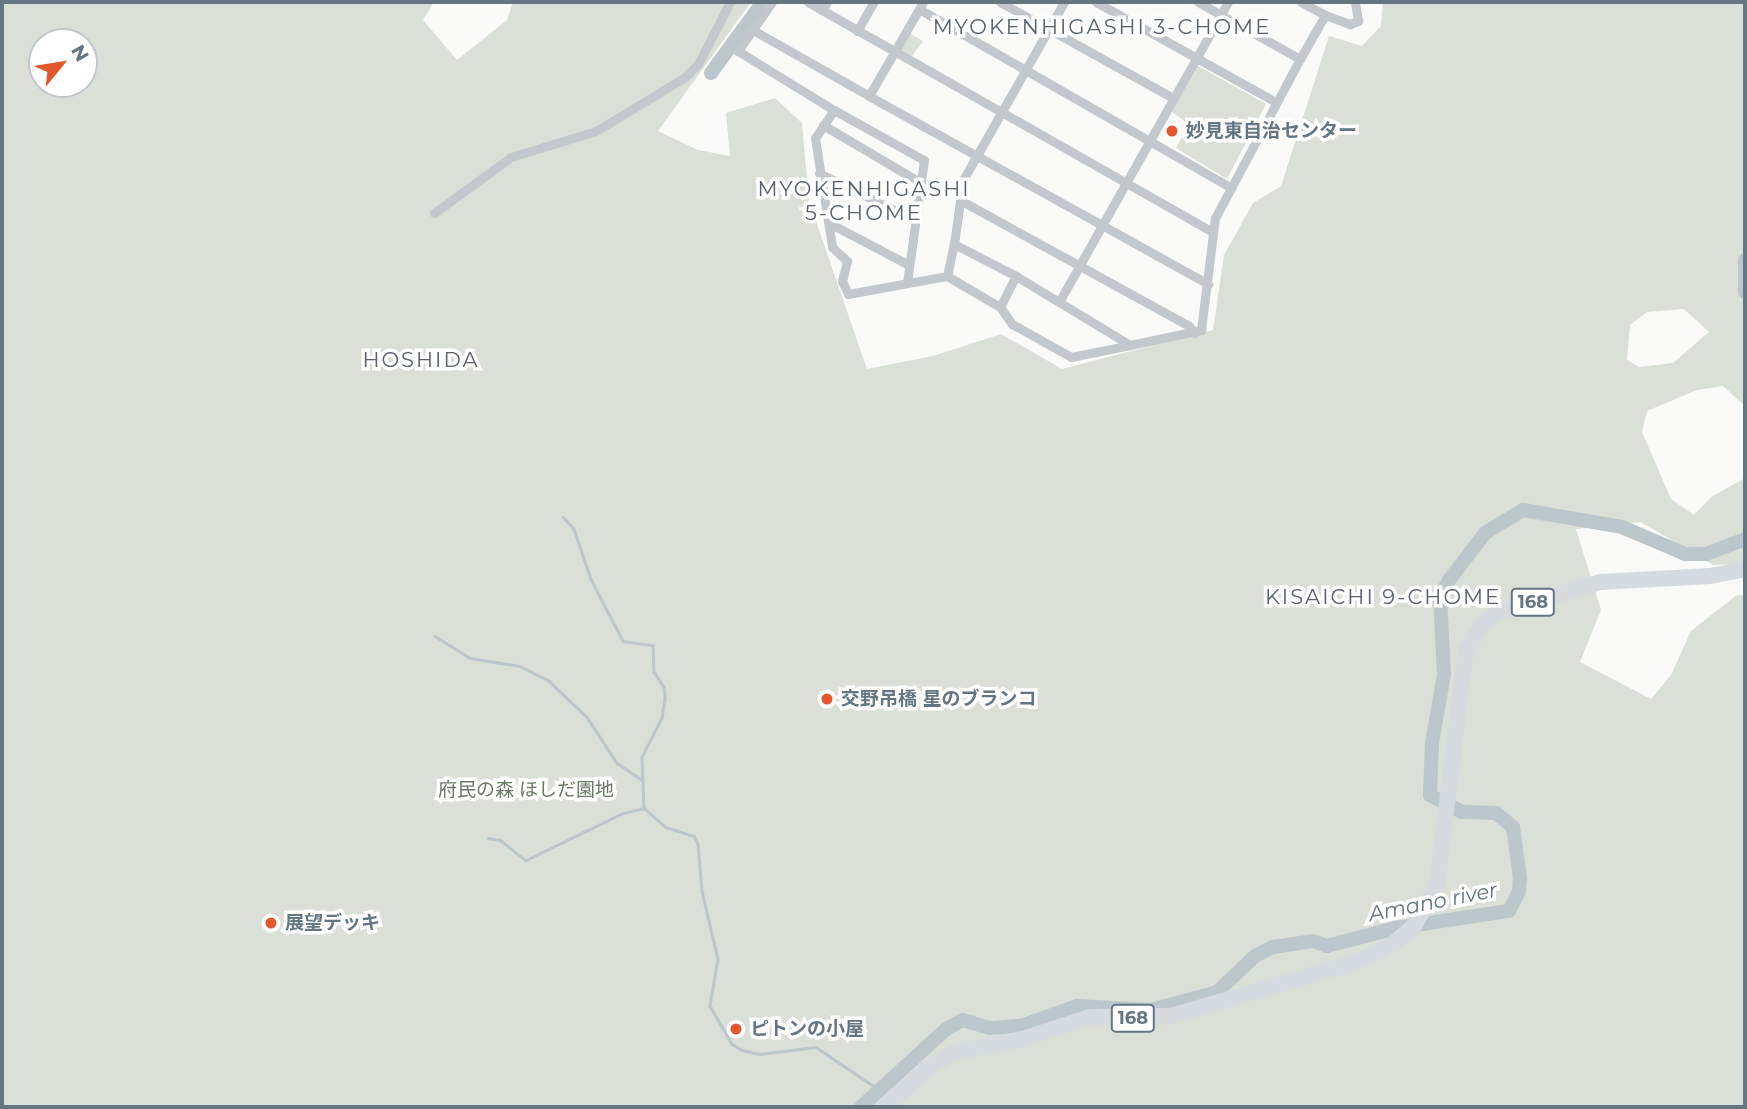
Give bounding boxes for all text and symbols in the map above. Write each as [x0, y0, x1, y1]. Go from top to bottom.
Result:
district label: MYOKENHIGASHI 3-CHOME [935, 14, 1269, 40]
north arrow [28, 28, 98, 98]
text: N [66, 41, 94, 66]
place label: 妙見東自治センター [1186, 120, 1357, 142]
marker: 妙見東自治センター [1164, 123, 1180, 139]
district label: MYOKENHIGASHI 5-CHOME [759, 176, 969, 226]
district label: HOSHIDA [363, 347, 479, 373]
district label: KISAICHI 9-CHOME [1267, 584, 1499, 610]
road number: 168 [1510, 588, 1556, 616]
place label: 交野吊橋 星のブランコ [841, 688, 1036, 710]
marker: 交野吊橋 星のブランコ [819, 691, 835, 707]
park label: 府民の森 ほしだ園地 [438, 779, 614, 801]
water label: Amano river [1367, 877, 1499, 927]
place label: 展望デッキ [285, 912, 380, 934]
marker: 展望デッキ [263, 915, 279, 931]
road number: 168 [1110, 1003, 1156, 1032]
place label: ピトンの小屋 [750, 1018, 864, 1040]
marker: ピトンの小屋 [728, 1021, 744, 1037]

